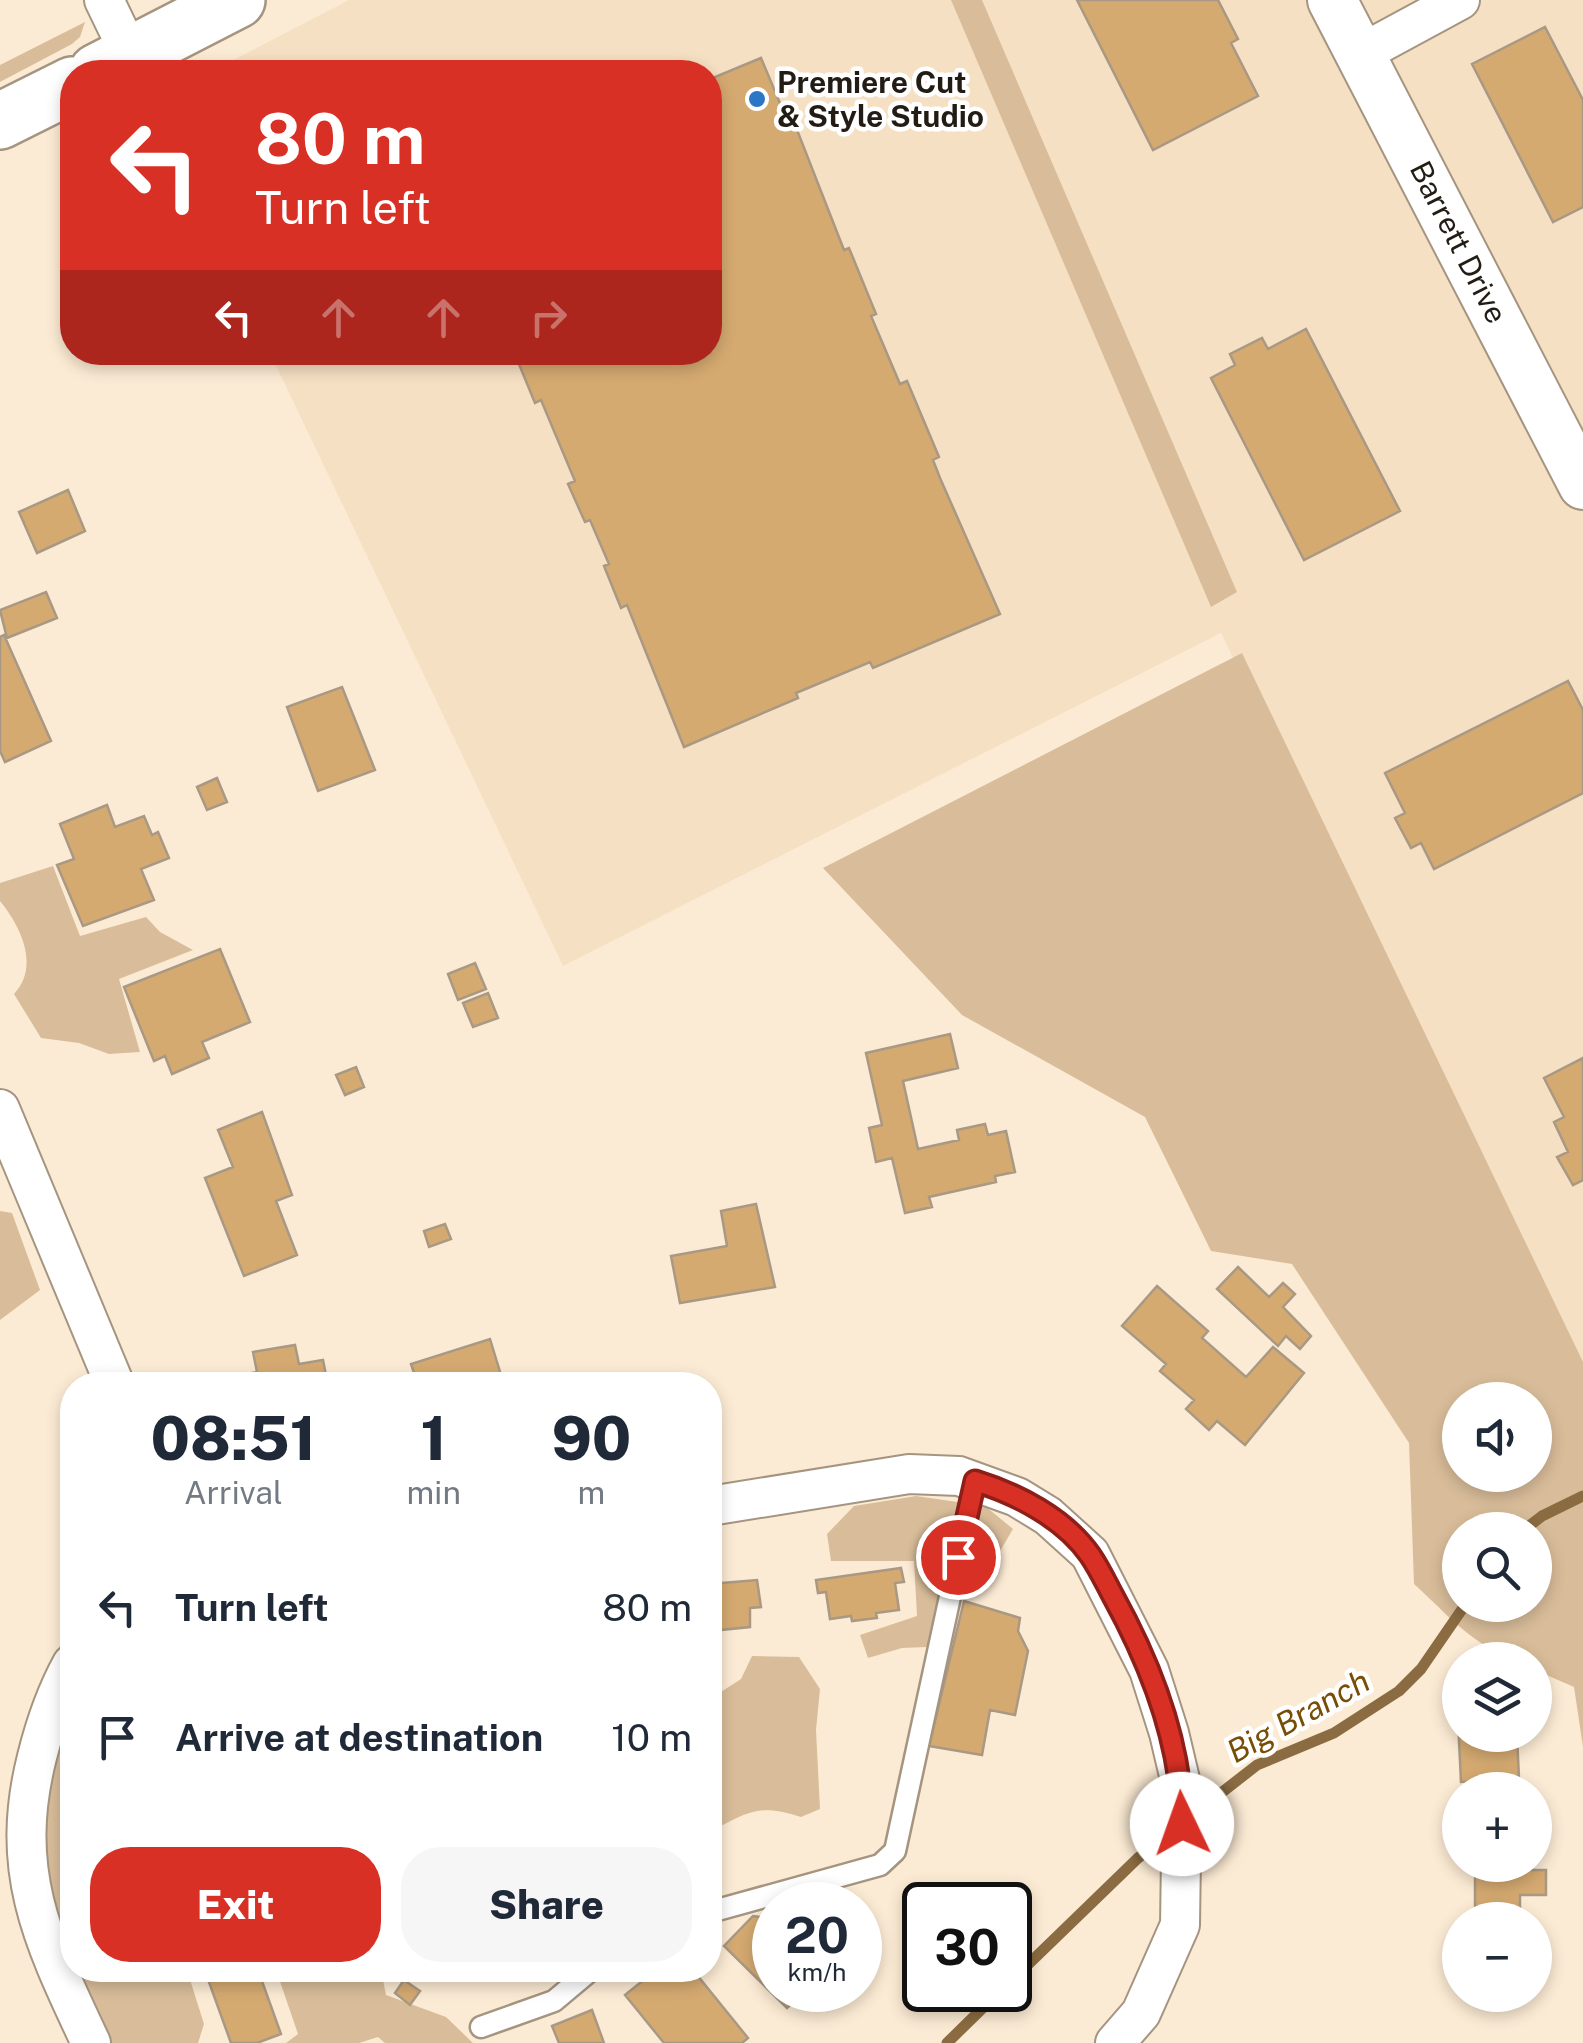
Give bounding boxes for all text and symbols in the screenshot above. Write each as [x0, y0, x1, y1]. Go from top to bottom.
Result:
place label: Premiere Cut & Style Studio [777, 64, 984, 134]
marker: Premiere Cut & Style Studio [746, 88, 768, 110]
text: 80 m [255, 97, 425, 180]
icon: left [90, 100, 220, 230]
street label: Barrett Drive [1403, 155, 1515, 329]
text: Turn left [255, 181, 431, 234]
icon: left [206, 290, 261, 345]
icon: ahead [311, 290, 366, 345]
icon: ahead [416, 290, 471, 345]
icon: right [521, 290, 576, 345]
map controls [1442, 1382, 1552, 2012]
button: sound [1442, 1382, 1552, 1492]
text: 08:51 [151, 1403, 316, 1474]
text: 1 [421, 1403, 447, 1474]
text: 90 [551, 1403, 631, 1474]
text: Arrival [184, 1474, 283, 1511]
text: min [407, 1474, 461, 1511]
text: m [578, 1474, 605, 1511]
button: search [1442, 1512, 1552, 1622]
pin [916, 1515, 1001, 1600]
icon: arrive [931, 1530, 986, 1585]
icon: left [90, 1580, 145, 1635]
text: Turn left [175, 1585, 329, 1630]
text: 80 m [602, 1585, 692, 1630]
button: layers [1442, 1642, 1552, 1752]
water label: Big Branch [1220, 1662, 1376, 1770]
icon: arrive [90, 1710, 145, 1765]
text: Arrive at destination [175, 1715, 543, 1760]
text: 10 m [611, 1715, 692, 1760]
position arrow [1130, 1772, 1234, 1876]
button: + [1442, 1772, 1552, 1882]
button: Exit [90, 1847, 381, 1962]
button: Share [401, 1847, 692, 1962]
speed limit sign: 30 [902, 1882, 1032, 2012]
button: − [1442, 1902, 1552, 2012]
text: 20 [785, 1905, 849, 1964]
text: km/h [788, 1957, 846, 1987]

